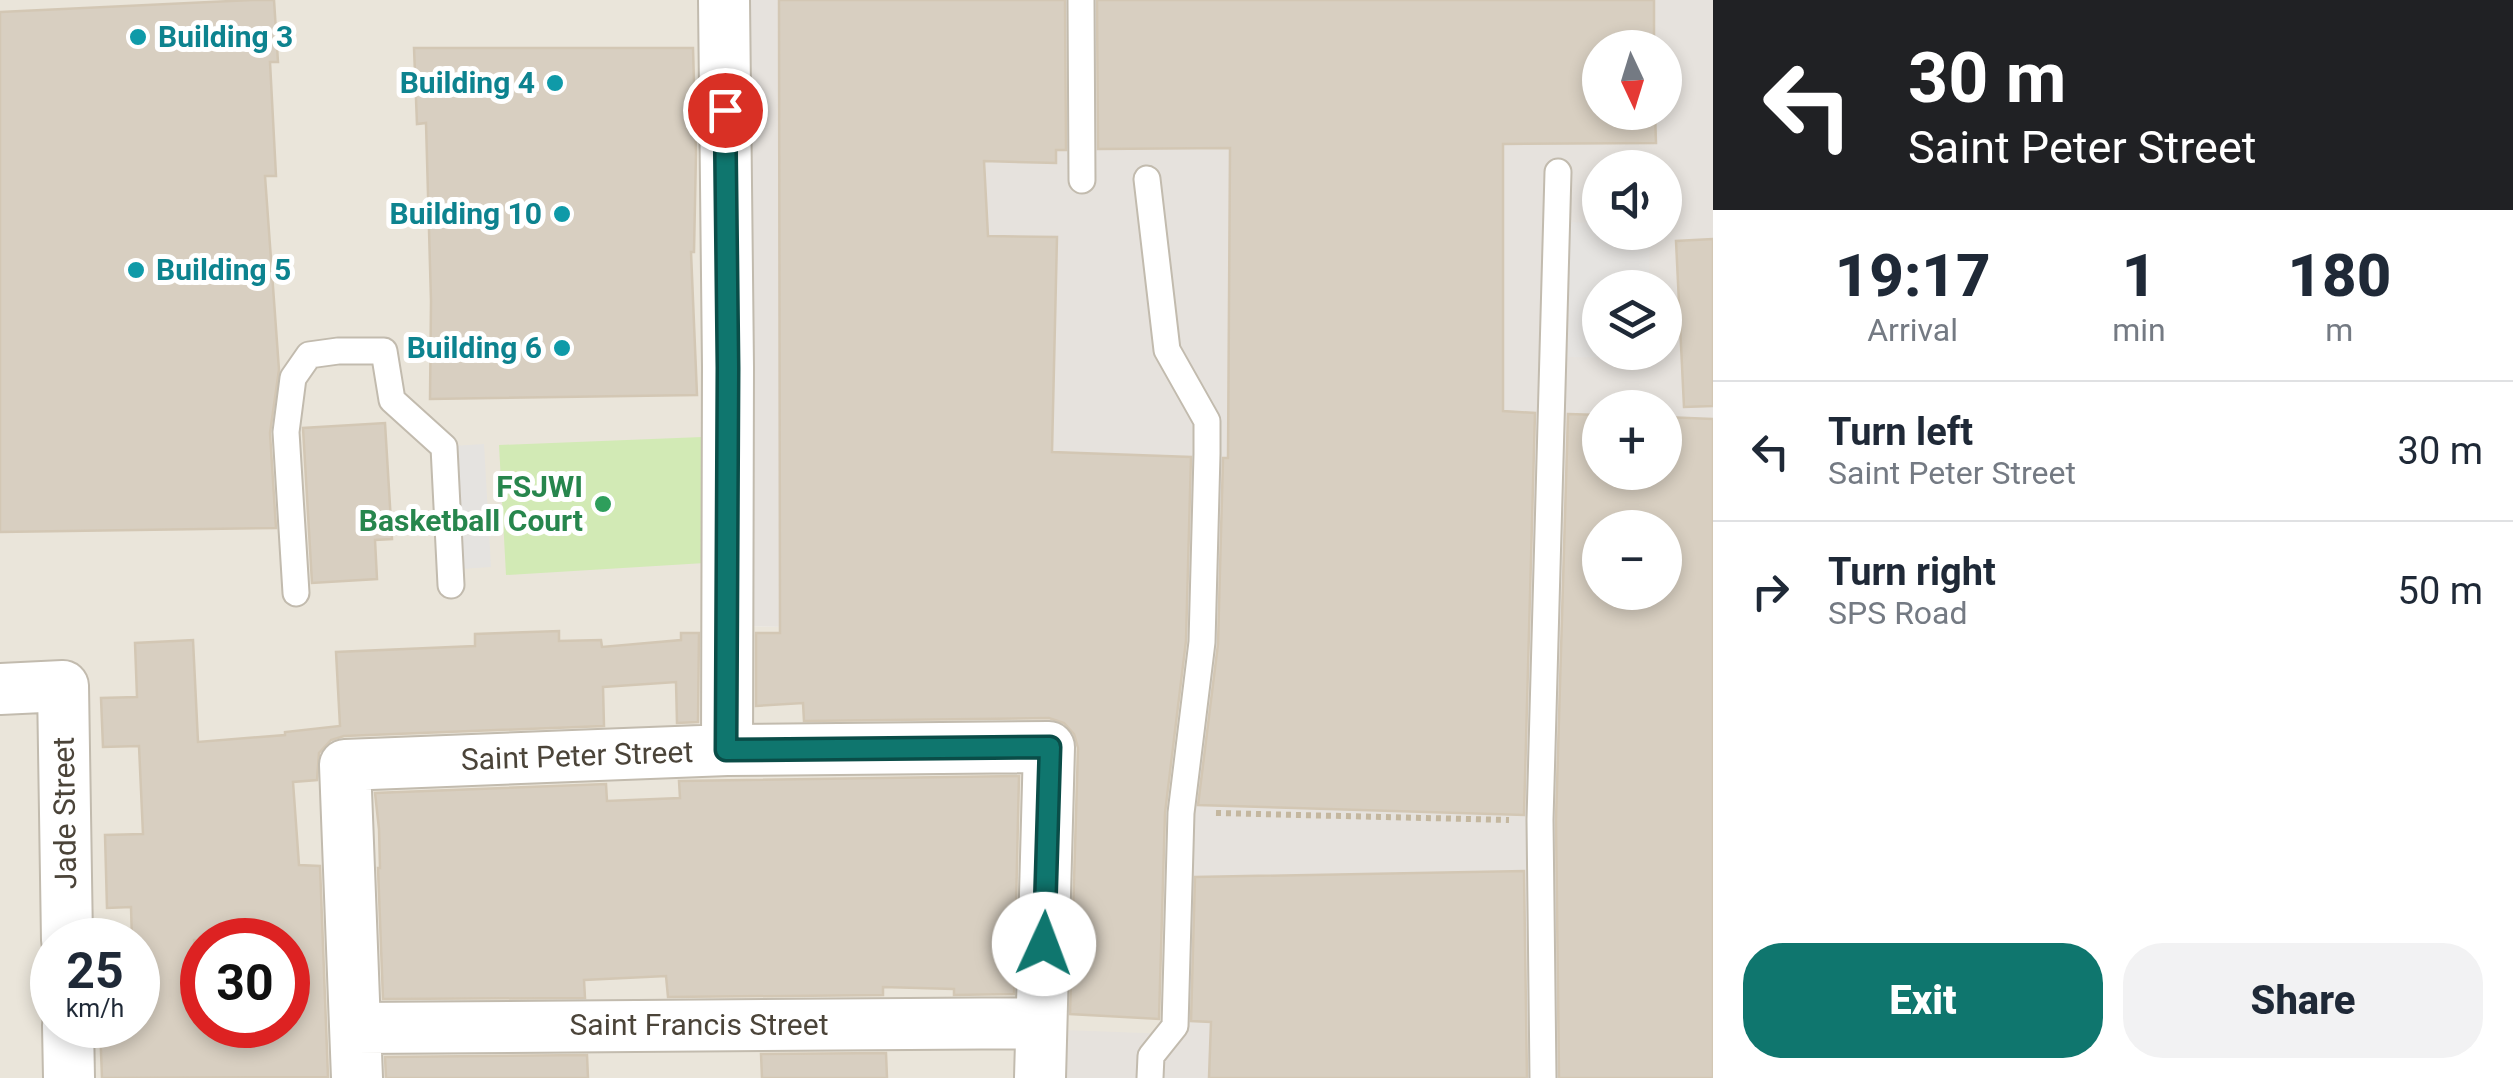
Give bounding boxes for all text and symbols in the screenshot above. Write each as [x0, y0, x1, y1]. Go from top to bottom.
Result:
place label: Building 3 [158, 19, 293, 54]
marker: Building 3 [127, 26, 149, 48]
north arrow [1582, 30, 1682, 130]
map controls [1582, 30, 1682, 610]
text: 30 m [1908, 37, 2066, 119]
icon: left [1743, 40, 1873, 170]
place label: Building 4 [400, 65, 535, 100]
pin [683, 68, 768, 153]
marker: Building 4 [544, 72, 566, 94]
icon: arrive [698, 83, 753, 138]
text: Saint Peter Street [1908, 121, 2257, 174]
button: sound [1582, 150, 1682, 250]
place label: Building 10 [390, 196, 542, 231]
marker: Building 10 [551, 203, 573, 225]
text: 19:17 [1835, 240, 1991, 311]
text: 1 [2122, 240, 2156, 311]
text: 180 [2287, 240, 2391, 311]
place label: Building 5 [156, 252, 291, 287]
marker: Building 5 [125, 259, 147, 281]
button: layers [1582, 270, 1682, 370]
text: Arrival [1867, 311, 1958, 349]
text: min [2112, 311, 2166, 349]
text: m [2325, 311, 2353, 349]
place label: Building 6 [407, 330, 542, 365]
marker: Building 6 [551, 337, 573, 359]
button: + [1582, 390, 1682, 490]
text: Turn left [1828, 410, 1973, 454]
icon: left [1743, 424, 1798, 479]
text: 30 m [2398, 429, 2483, 473]
text: Saint Peter Street [1828, 454, 2076, 492]
place label: FSJWI Basketball Court [359, 469, 583, 538]
marker: FSJWI Basketball Court [592, 493, 614, 515]
button: − [1582, 510, 1682, 610]
text: Turn right [1828, 550, 1996, 594]
icon: right [1743, 564, 1798, 619]
text: 50 m [2398, 569, 2483, 613]
text: SPS Road [1828, 594, 1968, 632]
street label: Saint Peter Street [460, 734, 694, 777]
street label: Jade Street [46, 737, 83, 889]
position arrow [992, 892, 1096, 996]
speed limit sign: 30 [180, 918, 310, 1048]
text: 25 [66, 942, 124, 1000]
button: Exit [1743, 943, 2103, 1058]
button: Share [2123, 943, 2483, 1058]
text: km/h [66, 994, 124, 1023]
street label: Saint Francis Street [570, 1007, 828, 1042]

